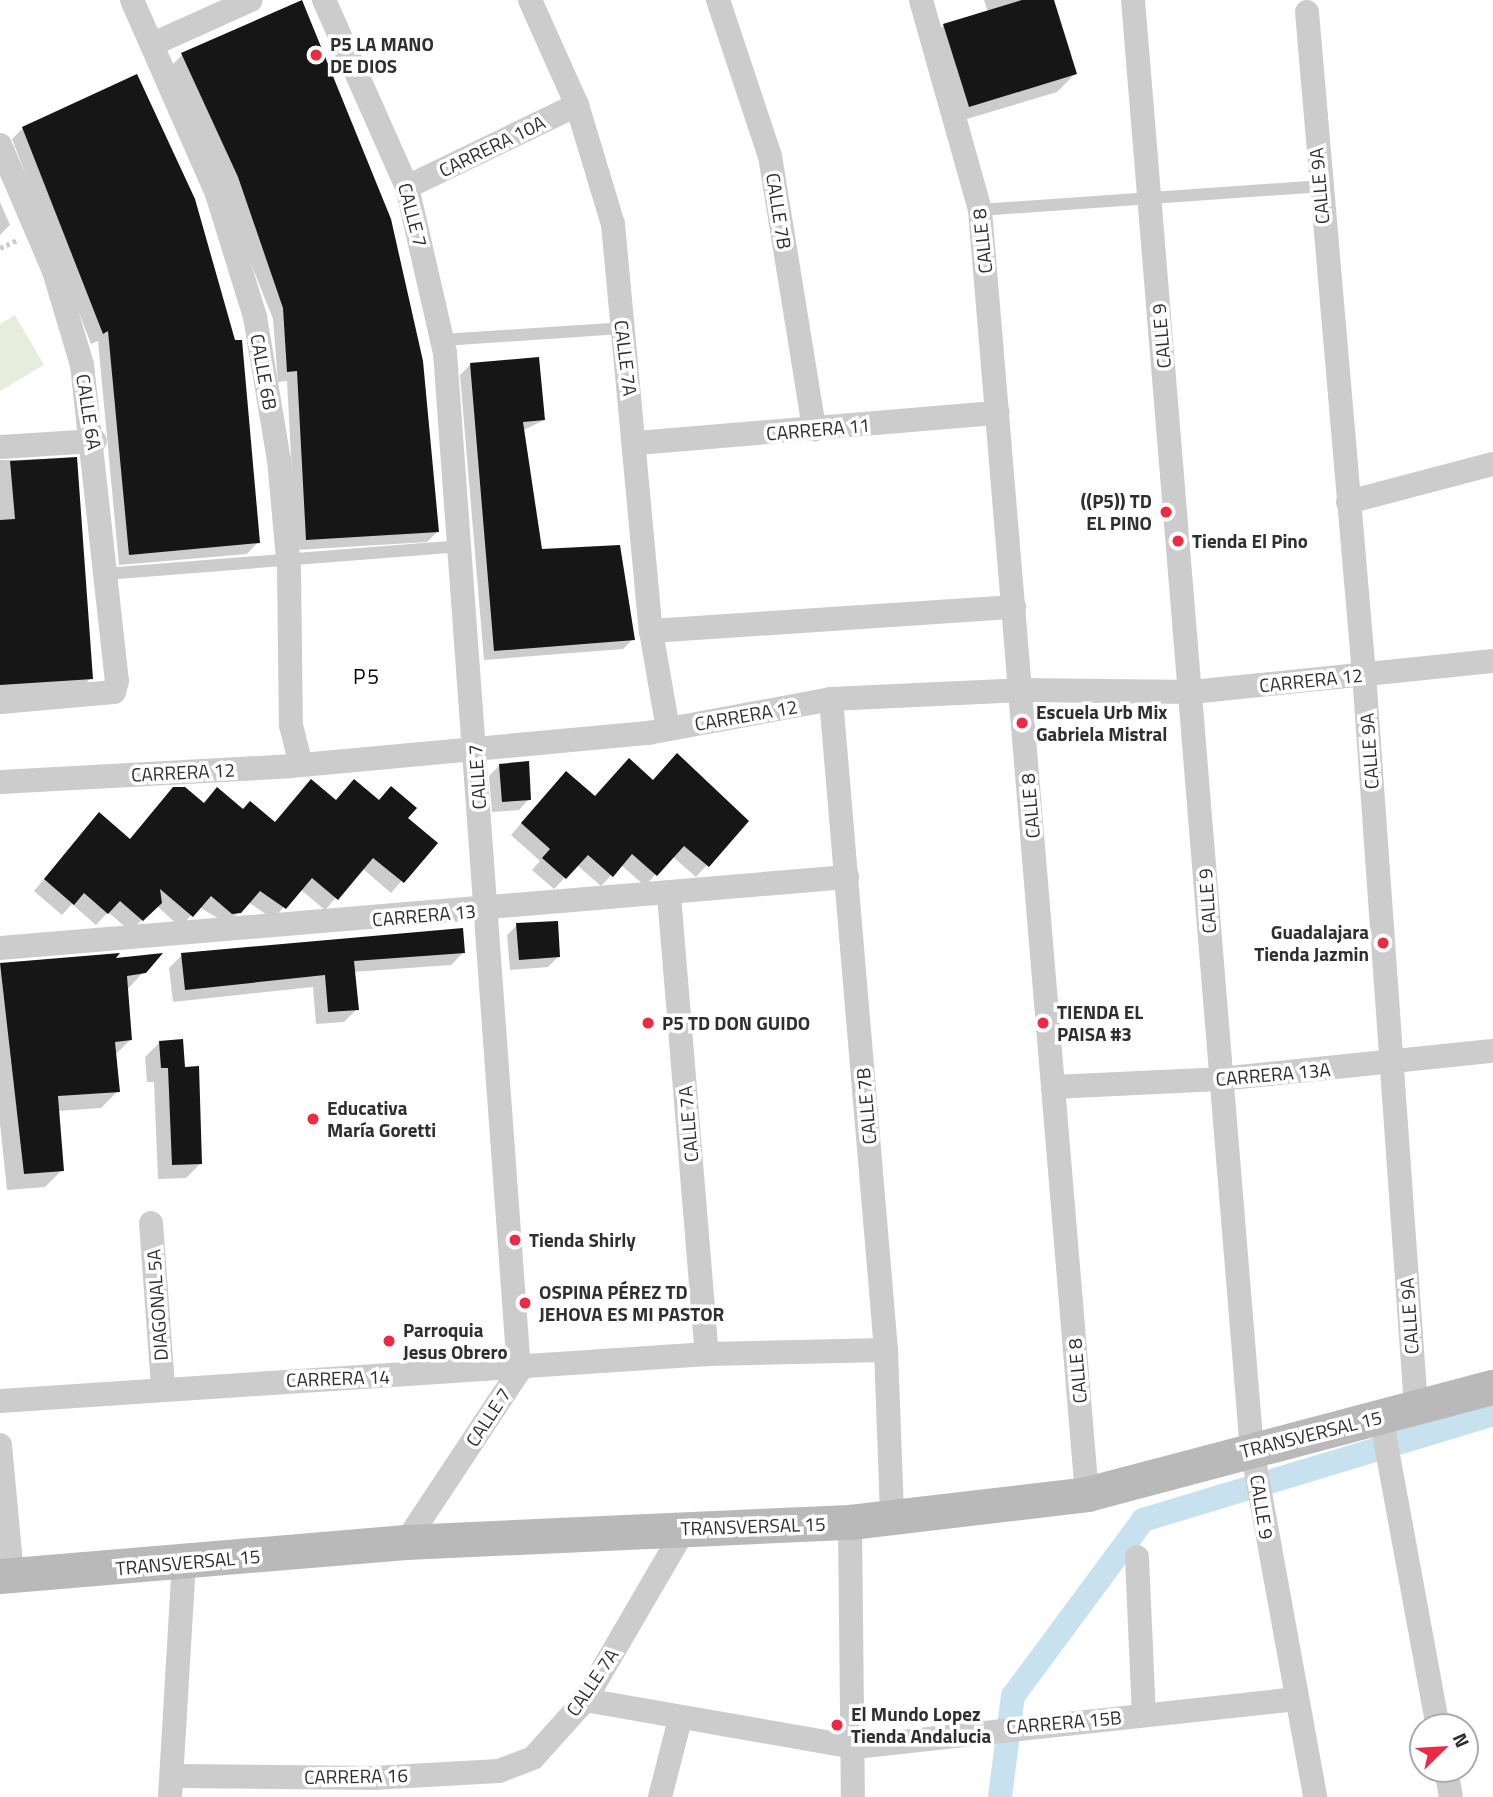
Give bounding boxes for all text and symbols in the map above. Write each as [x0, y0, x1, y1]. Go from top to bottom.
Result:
place label: P5 LA MANO DE DIOS [330, 33, 434, 77]
marker: P5 LA MANO DE DIOS [308, 47, 324, 63]
street label: CARRERA 10A [435, 110, 549, 182]
street label: CALLE 9A [1304, 147, 1334, 225]
street label: CALLE 7B [762, 171, 796, 251]
street label: CALLE 7 [394, 181, 432, 249]
street label: CALLE 8 [967, 207, 997, 275]
street label: CALLE 9 [1147, 303, 1175, 369]
street label: CALLE 7A [610, 319, 642, 397]
street label: CALLE 6B [246, 332, 282, 412]
street label: CALLE 6A [72, 372, 106, 452]
street label: CARRERA 11 [765, 413, 871, 445]
place label: ((P5)) TD EL PINO [1080, 490, 1152, 534]
marker: ((P5)) TD EL PINO [1158, 504, 1174, 520]
place label: Tienda El Pino [1192, 530, 1308, 552]
marker: Tienda El Pino [1170, 533, 1186, 549]
district label: P5 [353, 663, 381, 689]
street label: CARRERA 12 [1258, 663, 1364, 697]
street label: CARRERA 12 [693, 695, 799, 735]
place label: Escuela Urb Mix Gabriela Mistral [1036, 701, 1167, 745]
street label: CALLE 9A [1355, 712, 1383, 790]
marker: Escuela Urb Mix Gabriela Mistral [1014, 715, 1030, 731]
street label: CALLE 7 [463, 744, 491, 810]
street label: CARRERA 12 [131, 758, 235, 786]
street label: CALLE 8 [1016, 773, 1044, 839]
street label: CALLE 9 [1193, 868, 1221, 934]
street label: CARRERA 13 [371, 899, 477, 931]
place label: Guadalajara Tienda Jazmin [1254, 921, 1369, 965]
marker: Guadalajara Tienda Jazmin [1375, 935, 1391, 951]
place label: TIENDA EL PAISA #3 [1057, 1001, 1143, 1045]
place label: P5 TD DON GUIDO [662, 1012, 810, 1034]
marker: P5 TD DON GUIDO [640, 1015, 656, 1031]
marker: TIENDA EL PAISA #3 [1035, 1015, 1051, 1031]
street label: CARRERA 13A [1215, 1058, 1331, 1090]
street label: CALLE 7B [851, 1067, 881, 1145]
street label: CALLE 7A [673, 1085, 703, 1163]
place label: Educativa María Goretti [327, 1097, 436, 1141]
marker: Educativa María Goretti [305, 1111, 321, 1127]
place label: Tienda Shirly [529, 1229, 636, 1251]
marker: Tienda Shirly [507, 1232, 523, 1248]
street label: DIAGONAL 5A [142, 1248, 172, 1362]
street label: CALLE 9A [1395, 1277, 1423, 1355]
place label: OSPINA PÉREZ TD JEHOVA ES MI PASTOR [539, 1281, 724, 1325]
marker: OSPINA PÉREZ TD JEHOVA ES MI PASTOR [517, 1295, 533, 1311]
place label: Parroquia Jesus Obrero [403, 1319, 508, 1363]
marker: Parroquia Jesus Obrero [381, 1333, 397, 1349]
street label: CALLE 8 [1063, 1338, 1091, 1404]
street label: CARRERA 14 [286, 1365, 390, 1391]
street label: CALLE 7 [461, 1383, 515, 1451]
street label: TRANSVERSAL 15 [1238, 1405, 1384, 1463]
street label: CALLE 9 [1246, 1473, 1278, 1541]
street label: TRANSVERSAL 15 [680, 1512, 826, 1540]
street label: TRANSVERSAL 15 [115, 1544, 261, 1580]
street label: CALLE 7A [561, 1644, 623, 1720]
place label: El Mundo Lopez Tienda Andalucia [851, 1703, 991, 1747]
street label: CARRERA 15B [1005, 1706, 1123, 1738]
north arrow [1409, 1713, 1479, 1783]
marker: El Mundo Lopez Tienda Andalucia [829, 1717, 845, 1733]
text: N [1446, 1728, 1478, 1752]
street label: CARRERA 16 [304, 1764, 408, 1788]

